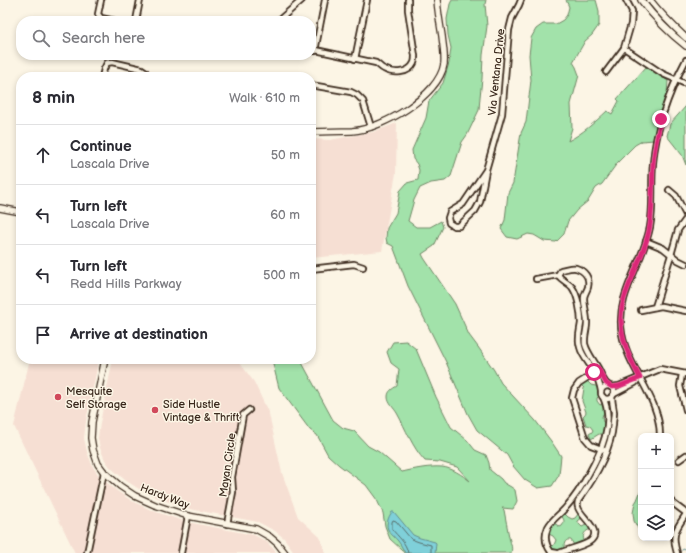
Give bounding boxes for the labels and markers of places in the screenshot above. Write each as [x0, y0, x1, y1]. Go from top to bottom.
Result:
place label: Mesquite Self Storage [66, 385, 127, 411]
marker: Mesquite Self Storage [53, 392, 63, 402]
place label: Side Hustle Vintage & Thrift [163, 398, 240, 424]
marker: Side Hustle Vintage & Thrift [150, 405, 160, 415]

